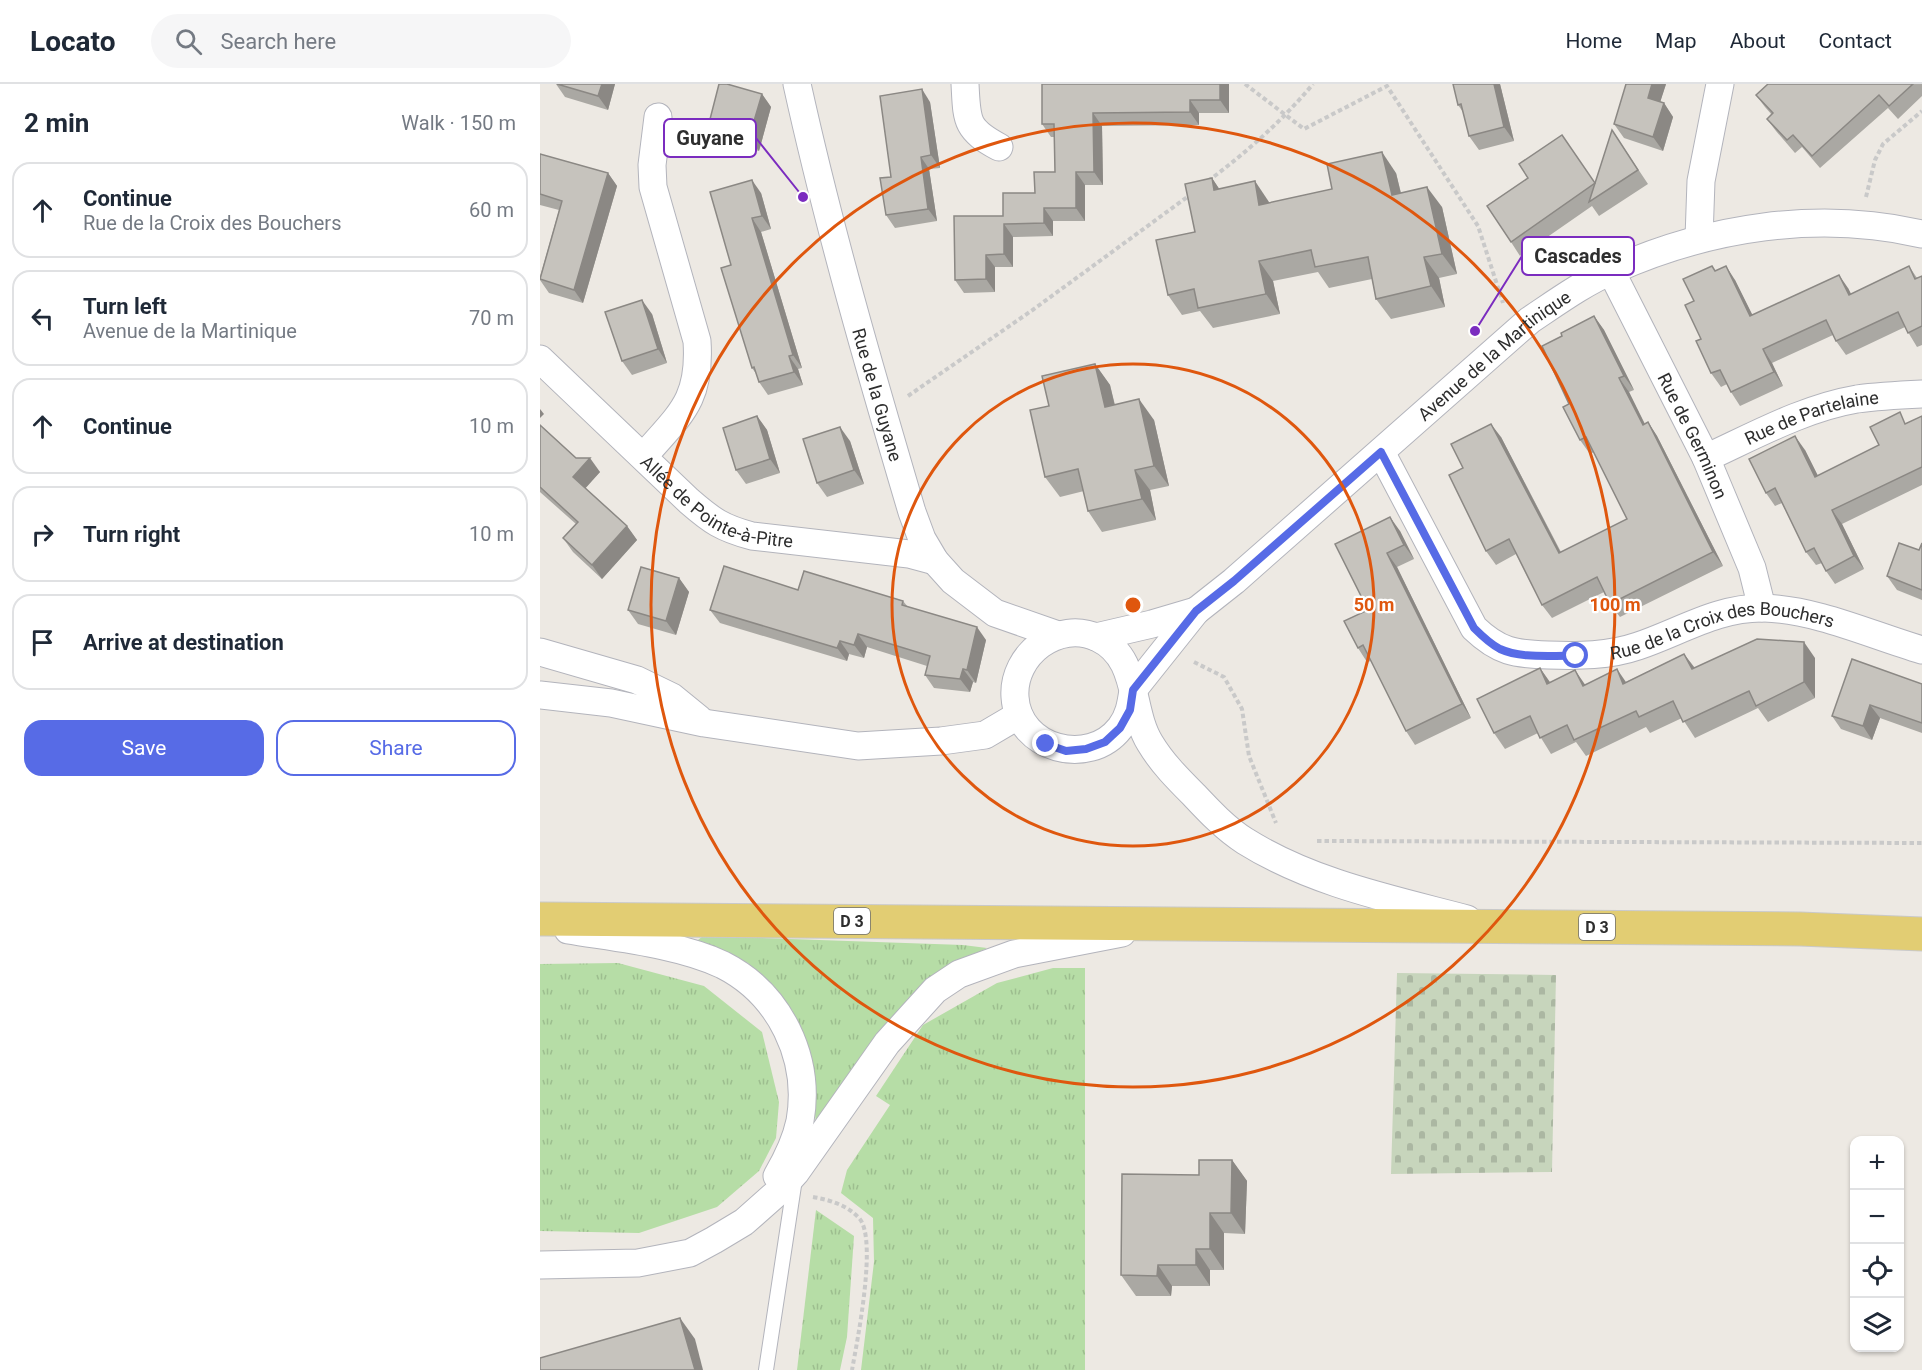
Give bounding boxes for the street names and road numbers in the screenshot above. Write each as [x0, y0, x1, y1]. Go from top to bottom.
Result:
street label: Avenue de la Martinique [1413, 286, 1574, 425]
street label: Rue de la Guyane [849, 326, 907, 464]
street label: Rue de Germinon [1654, 369, 1732, 502]
street label: Rue de Partelaine [1741, 386, 1880, 449]
street label: Allée de Pointe-à-Pitre [637, 451, 794, 551]
street label: Rue de la Croix des Bouchers [1608, 597, 1837, 663]
road number: D 3 [834, 908, 870, 934]
road number: D 3 [1579, 914, 1615, 940]

